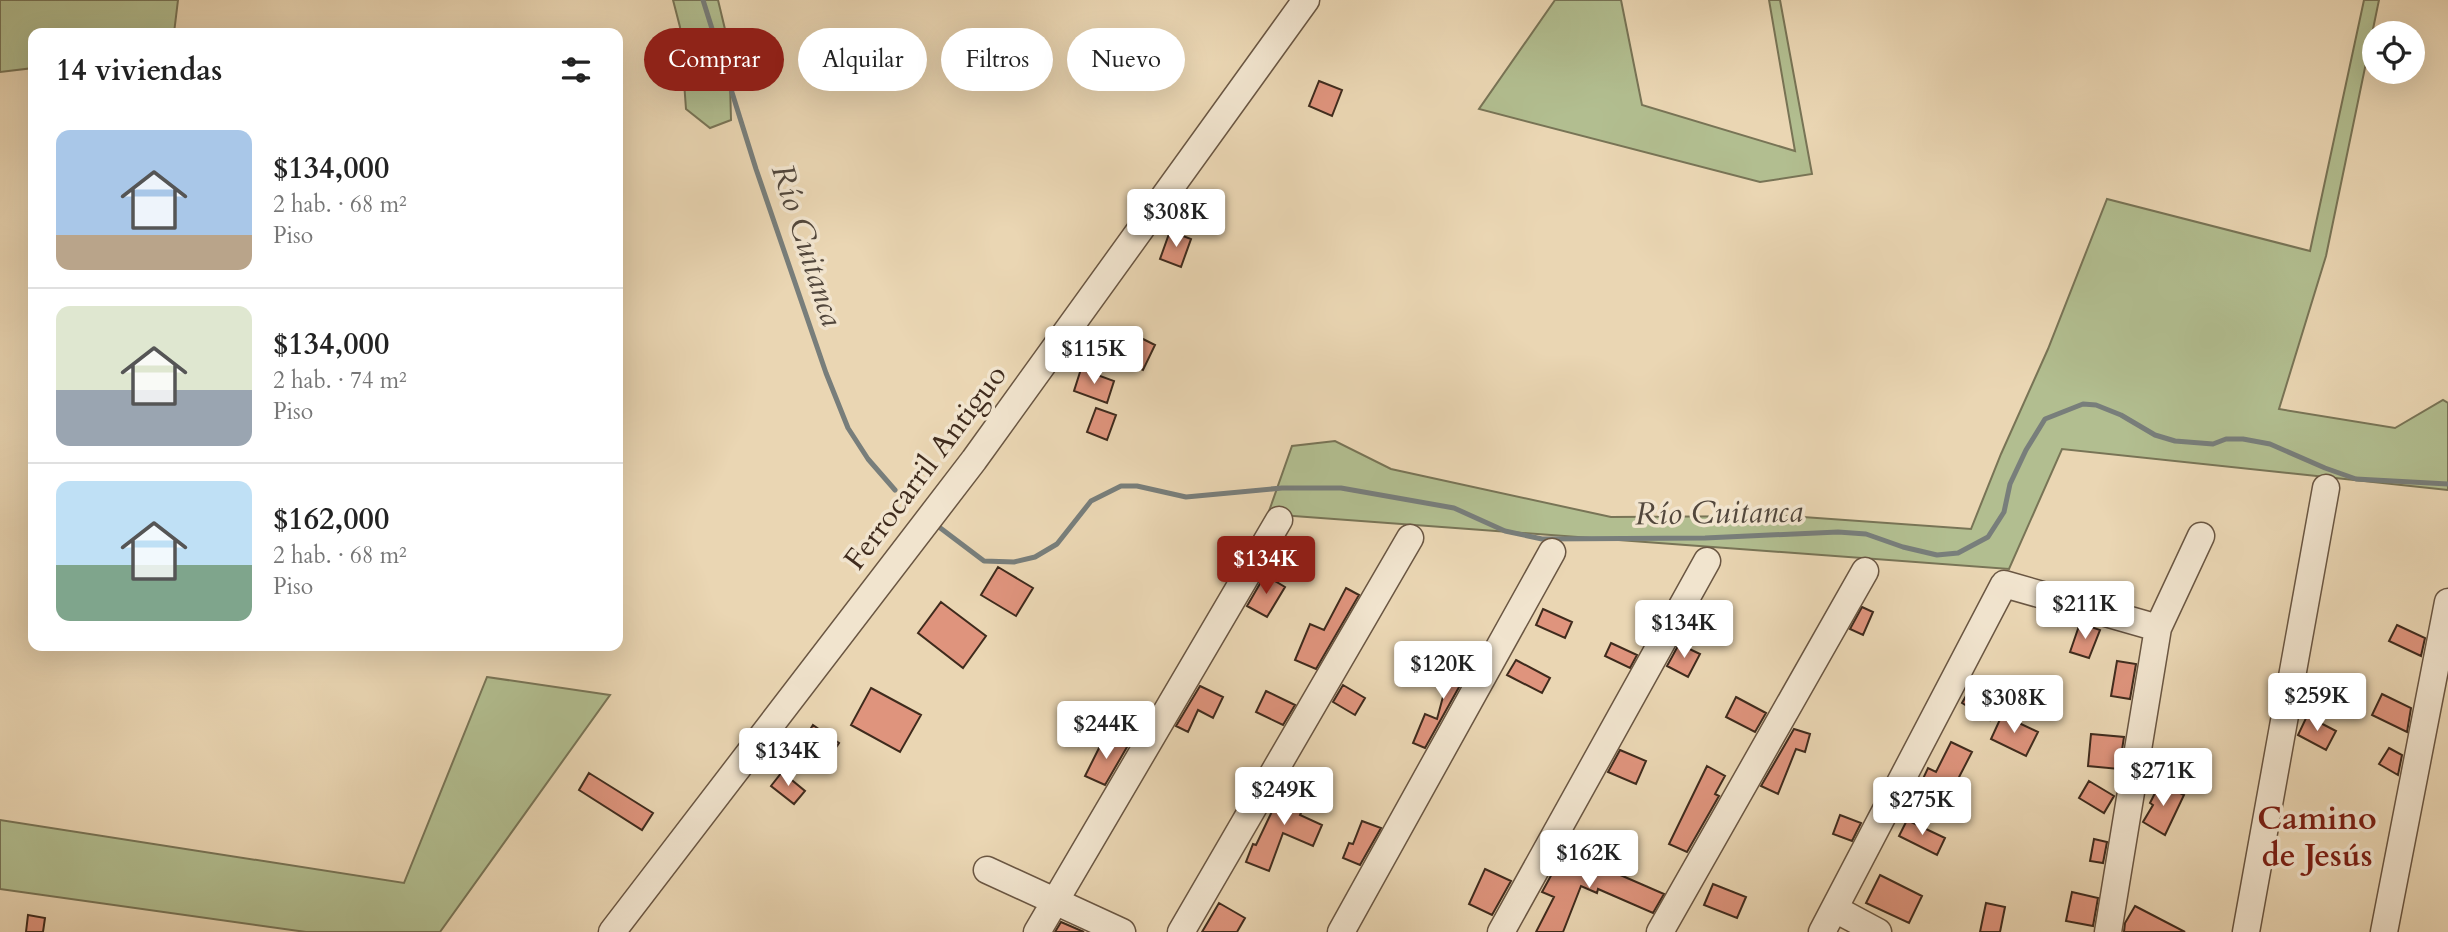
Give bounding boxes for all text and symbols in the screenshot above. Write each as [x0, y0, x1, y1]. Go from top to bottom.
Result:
map controls [2362, 21, 2425, 84]
button: locate [2362, 21, 2425, 84]
chip: Comprar [644, 28, 784, 91]
chip: Alquilar [798, 28, 927, 91]
chip: Filtros [941, 28, 1053, 91]
chip: Nuevo [1067, 28, 1185, 91]
text: 14 viviendas [56, 50, 222, 91]
icon: filters [557, 51, 595, 89]
text: $134,000 [273, 148, 389, 189]
icon: home [112, 158, 196, 242]
water label: Río Cuitanca [760, 159, 854, 332]
text: 2 hab. · 68 m² [273, 189, 407, 220]
pin: $308K [1127, 190, 1225, 249]
text: $308K [1143, 196, 1209, 227]
text: Piso [273, 220, 313, 251]
text: $134,000 [273, 324, 389, 365]
pin: $115K [1045, 326, 1143, 386]
text: $115K [1061, 333, 1127, 364]
icon: home [112, 334, 196, 418]
street label: Ferrocarril Antiguo [835, 356, 1016, 578]
text: 2 hab. · 74 m² [273, 365, 407, 396]
text: Piso [273, 396, 313, 427]
water label: Río Cuitanca [1635, 490, 1804, 536]
text: $162,000 [273, 499, 389, 540]
icon: home [112, 509, 196, 593]
pin: $134K [1217, 536, 1315, 596]
text: 2 hab. · 68 m² [273, 540, 407, 571]
text: $134K [1233, 543, 1299, 574]
text: Piso [273, 571, 313, 602]
pin: $211K [2036, 582, 2134, 641]
text: $211K [2052, 588, 2118, 619]
pin: $134K [1635, 600, 1733, 660]
text: $134K [1651, 607, 1717, 638]
pin: $120K [1394, 642, 1492, 701]
text: $120K [1410, 648, 1476, 679]
pin: $259K [2268, 674, 2366, 733]
pin: $308K [1965, 676, 2063, 735]
text: $259K [2284, 680, 2350, 711]
text: $308K [1981, 682, 2047, 713]
pin: $244K [1057, 702, 1155, 761]
text: $244K [1073, 708, 1139, 739]
pin: $134K [739, 728, 837, 788]
text: $134K [755, 735, 821, 766]
pin: $271K [2114, 748, 2212, 808]
text: $271K [2130, 755, 2196, 786]
pin: $249K [1235, 768, 1333, 827]
text: $249K [1251, 774, 1317, 805]
pin: $275K [1873, 778, 1971, 837]
text: $275K [1889, 784, 1955, 815]
district label: Camino de Jesús [2257, 797, 2377, 878]
pin: $162K [1540, 830, 1638, 890]
text: $162K [1556, 837, 1622, 868]

